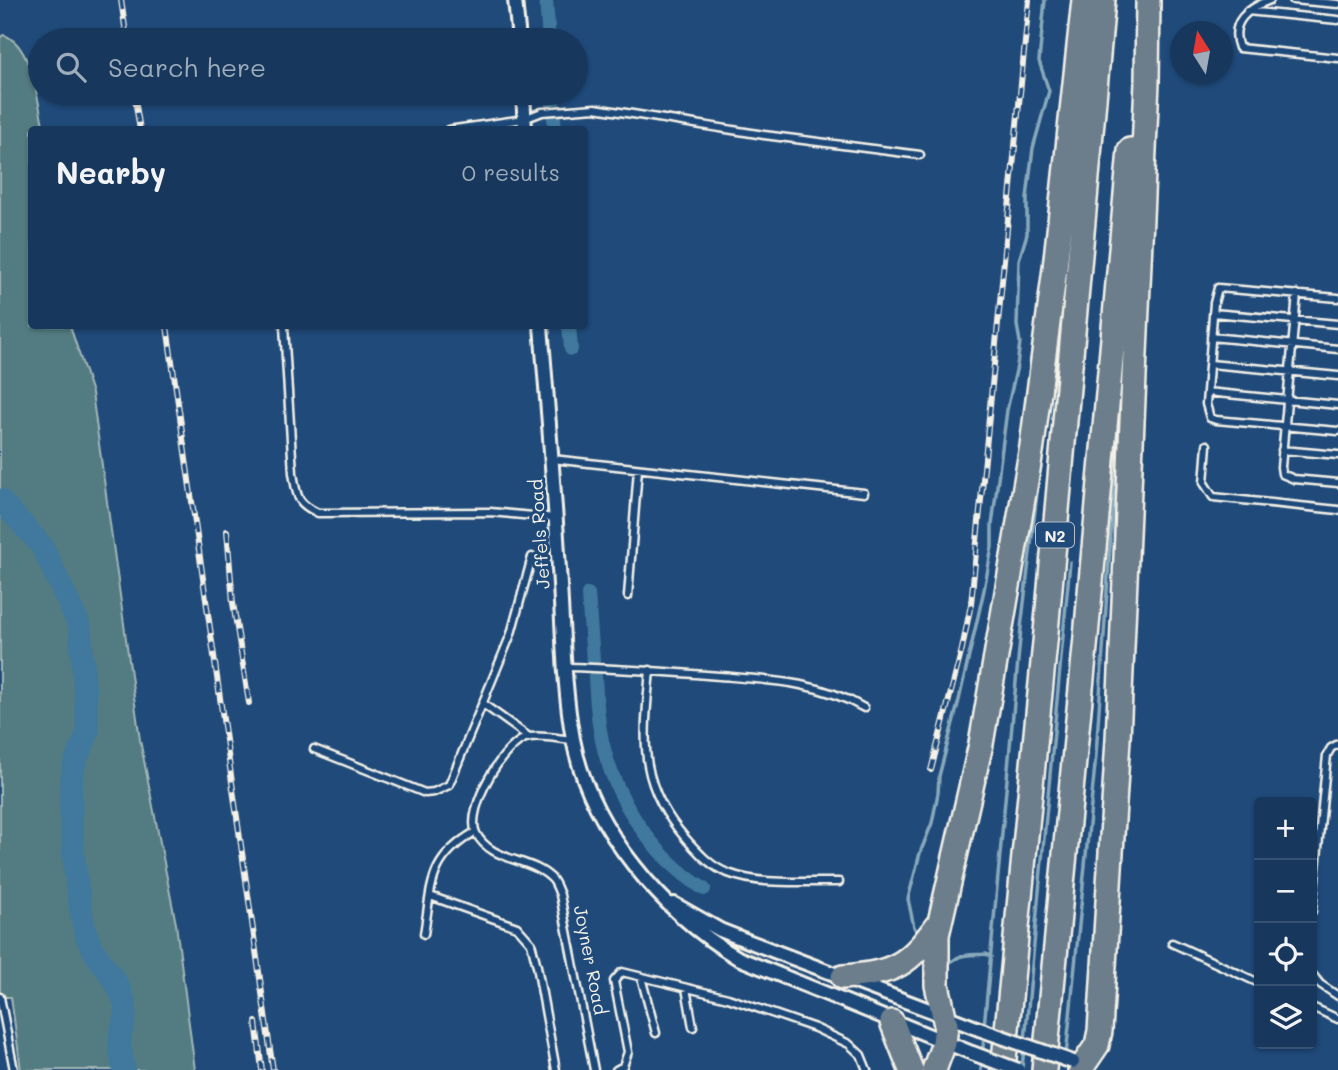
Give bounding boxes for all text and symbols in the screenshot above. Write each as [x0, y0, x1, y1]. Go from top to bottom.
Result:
north arrow [1170, 21, 1233, 84]
search box [28, 28, 588, 105]
icon: search [52, 48, 90, 86]
text: Search here [108, 50, 266, 84]
text: Nearby [56, 152, 166, 192]
text: 0 results [462, 157, 560, 187]
street label: Jeffels Road [523, 478, 555, 590]
road number: N2 [1036, 522, 1074, 548]
map controls [1254, 797, 1317, 1049]
button: + [1254, 797, 1317, 860]
button: − [1254, 860, 1317, 923]
street label: Joyner Road [569, 903, 613, 1017]
button: locate [1254, 923, 1317, 986]
button: layers [1254, 986, 1317, 1049]

